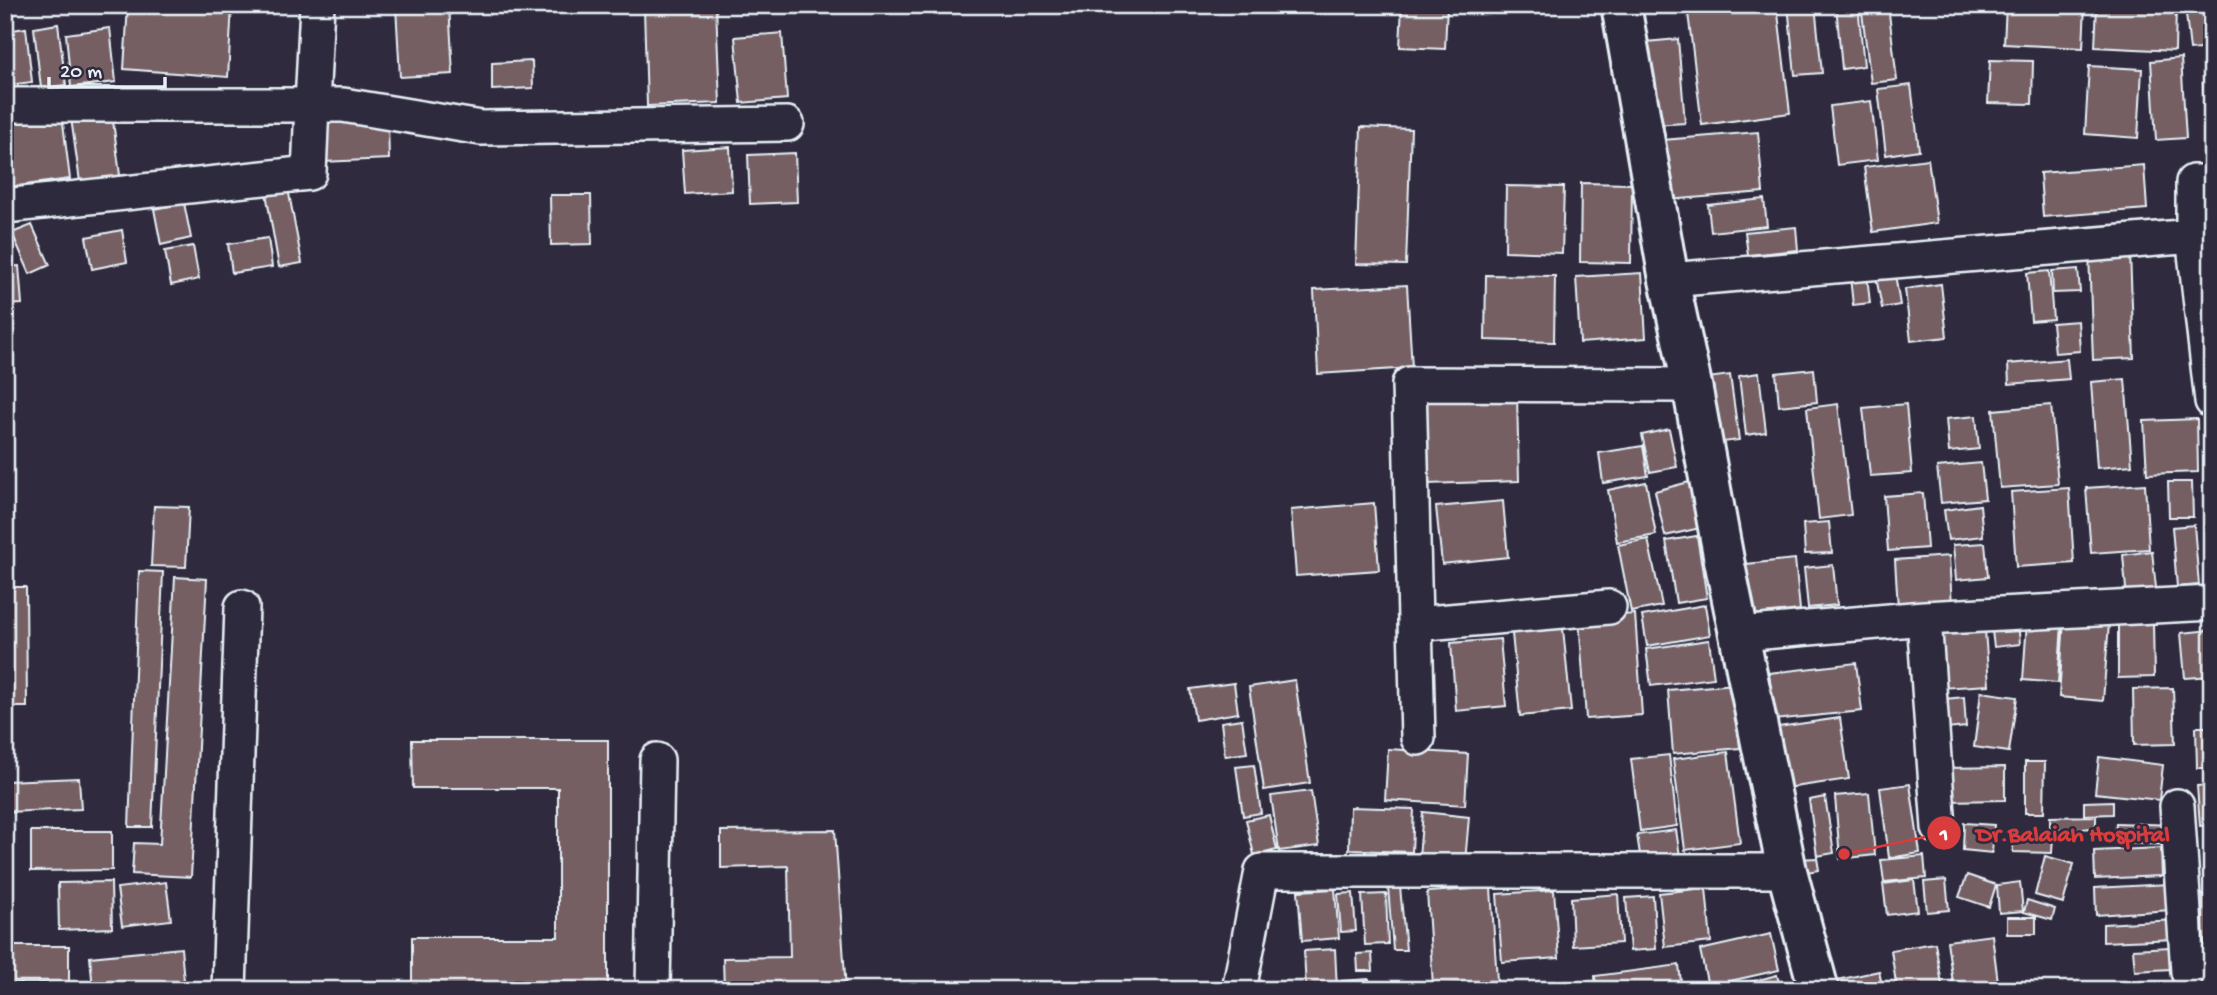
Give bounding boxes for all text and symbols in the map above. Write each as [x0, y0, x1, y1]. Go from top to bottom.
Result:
scale bar [49, 46, 164, 90]
text: 20 m [60, 61, 102, 86]
callout: Dr.Balaiah Hospital [1927, 810, 2183, 855]
text: Dr.Balaiah Hospital [1974, 822, 2170, 851]
text: 1 [1939, 824, 1948, 849]

